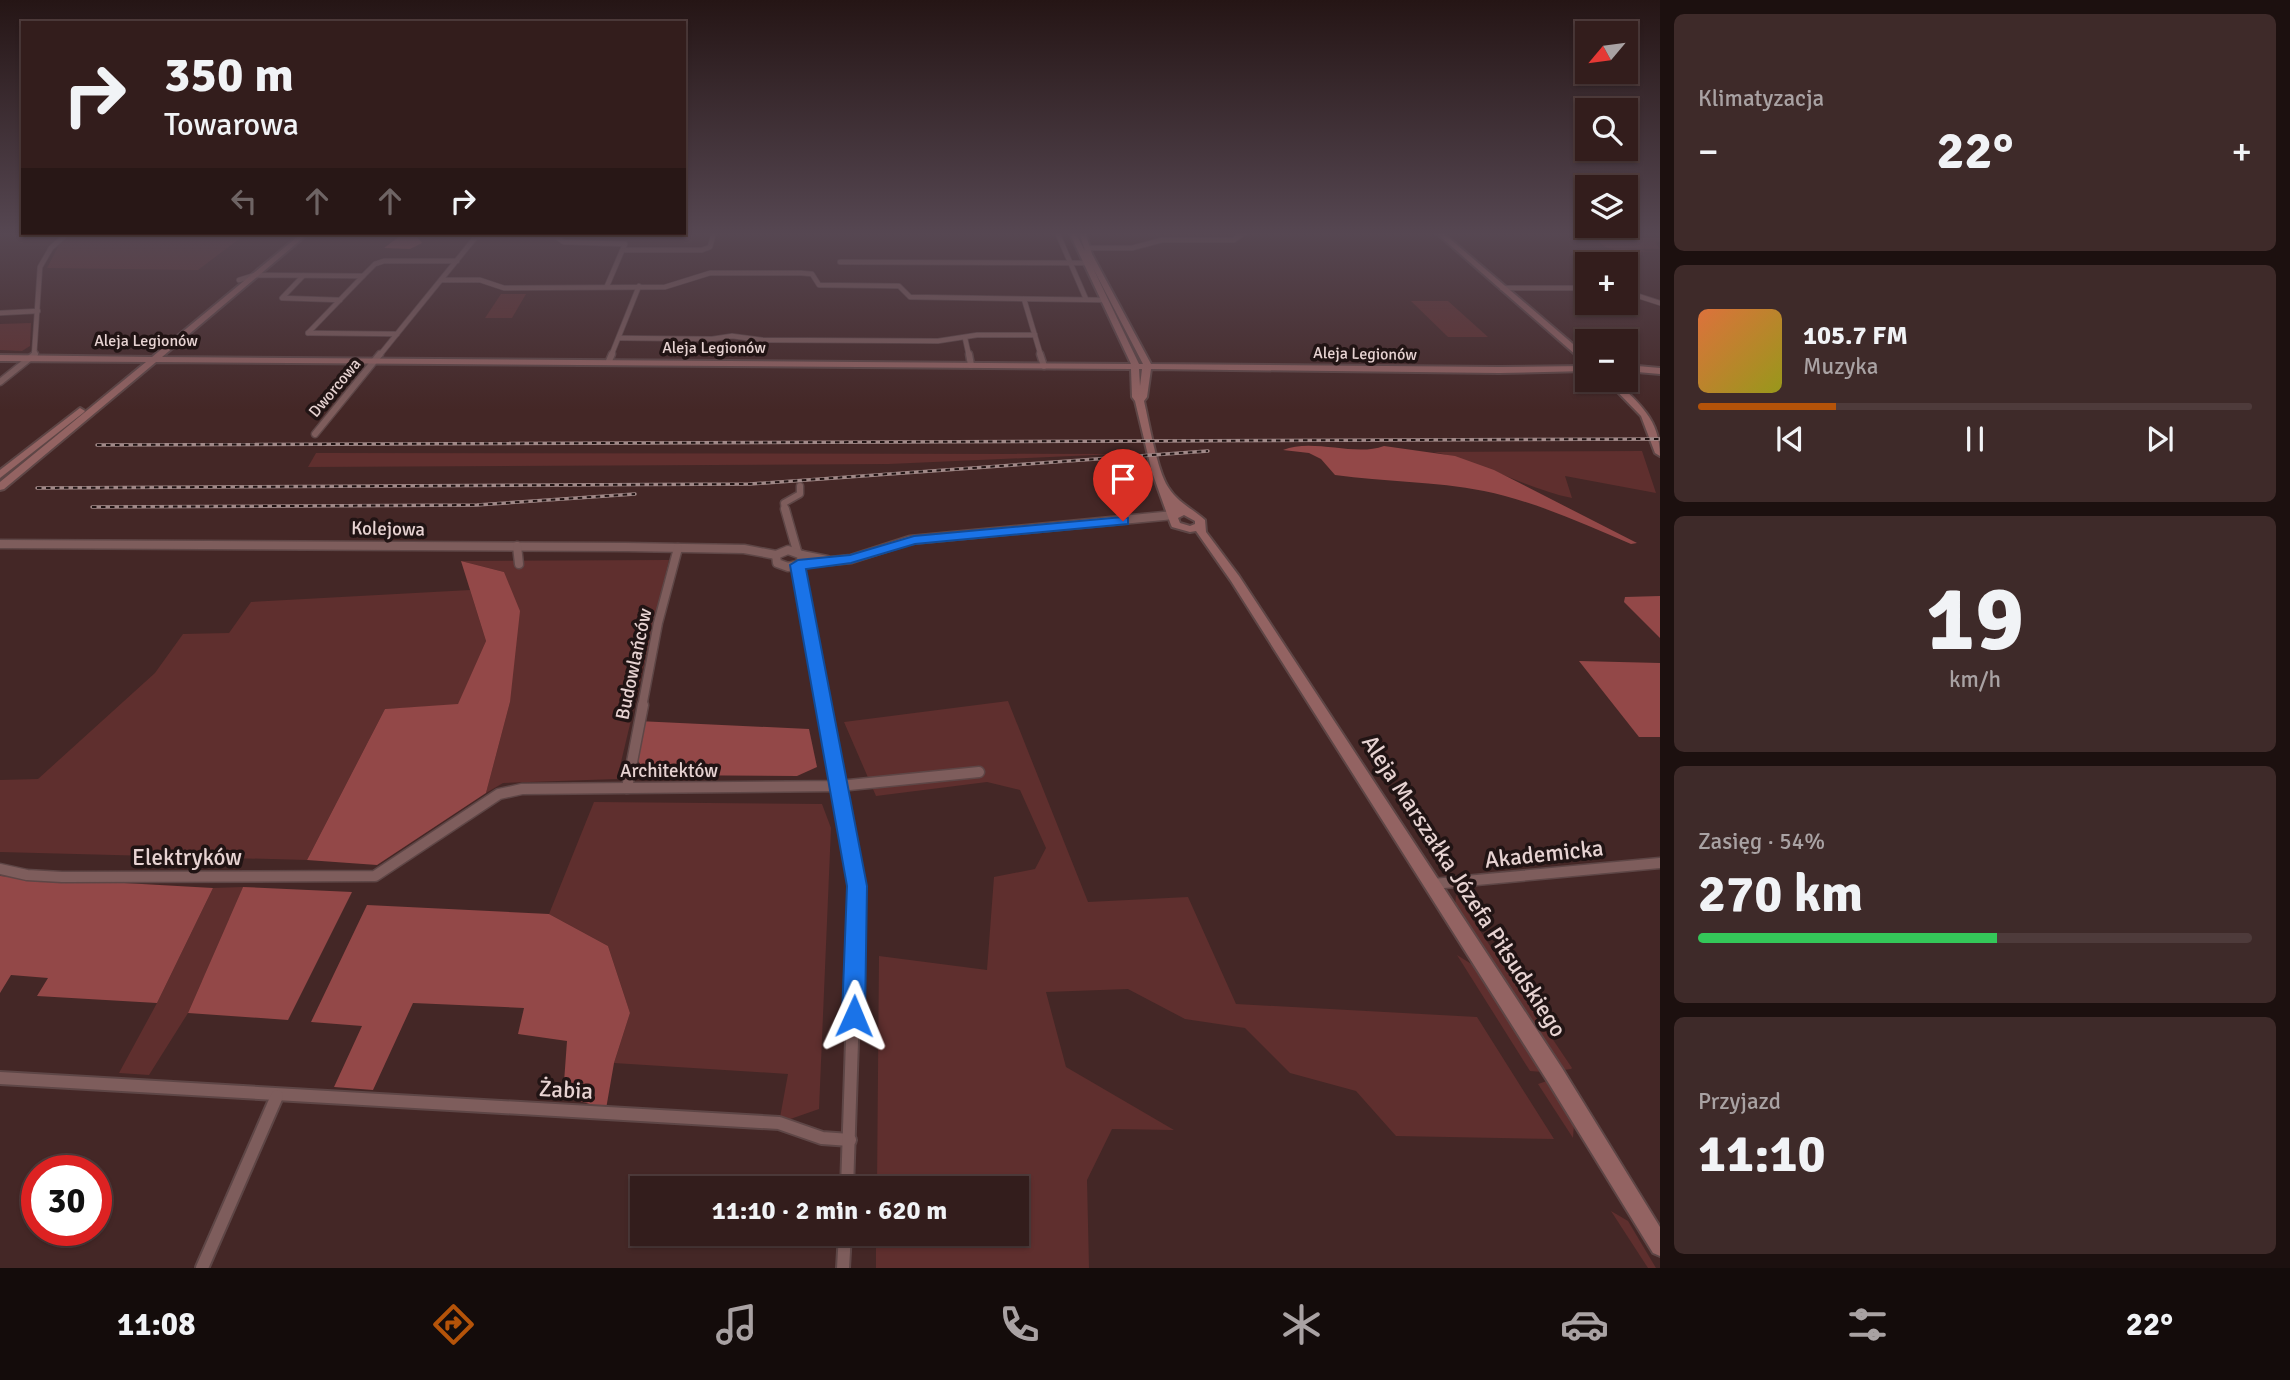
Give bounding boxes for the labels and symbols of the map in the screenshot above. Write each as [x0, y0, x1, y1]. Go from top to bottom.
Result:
north arrow [1575, 21, 1638, 84]
street label: Aleja Legionów [94, 331, 198, 351]
street label: Aleja Legionów [662, 338, 766, 358]
street label: Aleja Legionów [1313, 343, 1417, 365]
street label: Dworcowa [305, 354, 365, 422]
pin [1093, 449, 1153, 521]
street label: Kolejowa [351, 516, 425, 542]
street label: Budowlańców [610, 606, 658, 722]
street label: Aleja Marszałka Józefa Piłsudskiego [1355, 729, 1573, 1043]
street label: Architektów [620, 759, 718, 783]
street label: Akademicka [1483, 833, 1605, 875]
street label: Elektryków [132, 843, 242, 872]
position arrow [817, 979, 891, 1053]
street label: Żabia [538, 1074, 594, 1106]
speed limit sign: 30 [21, 1155, 112, 1246]

